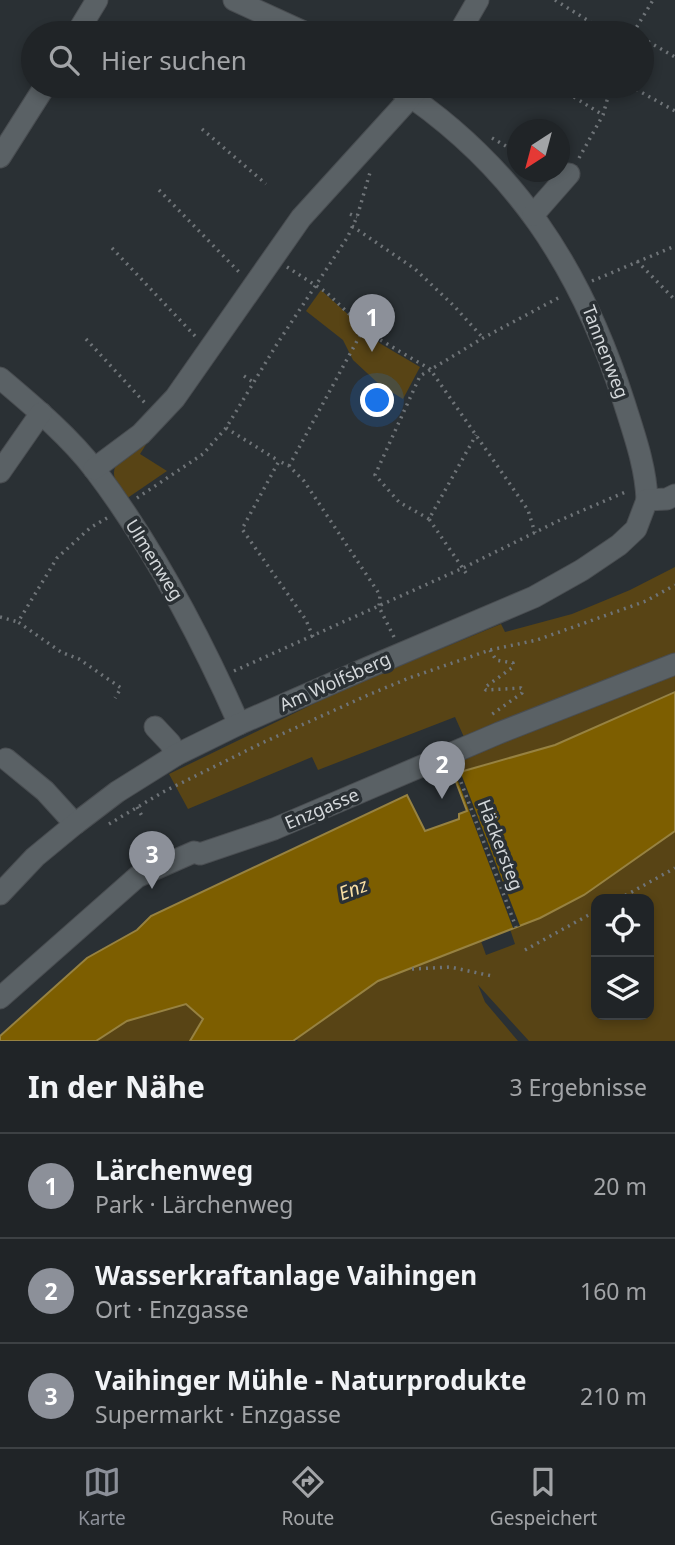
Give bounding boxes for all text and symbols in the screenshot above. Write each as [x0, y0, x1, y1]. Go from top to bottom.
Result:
search box [21, 21, 654, 98]
icon: search [45, 41, 83, 79]
text: Hier suchen [101, 42, 247, 78]
north arrow [507, 119, 570, 182]
pin: 1 [349, 294, 395, 352]
street label: Tannenweg [577, 302, 635, 401]
your location [360, 383, 394, 417]
street label: Ulmenweg [120, 514, 189, 605]
street label: Am Wolfsberg [275, 646, 394, 716]
pin: 2 [419, 741, 465, 799]
street label: Enzgasse [281, 782, 362, 834]
street label: Häckersteg [473, 796, 529, 894]
pin: 3 [129, 831, 175, 889]
water label: Enz [335, 871, 372, 906]
map controls [591, 894, 654, 1020]
button: locate [591, 894, 654, 957]
button: layers [591, 957, 654, 1020]
text: In der Nähe [28, 1066, 205, 1107]
text: 3 Ergebnisse [509, 1071, 647, 1103]
text: Lärchenweg [95, 1152, 253, 1188]
text: 1 [44, 1170, 58, 1202]
text: 20 m [593, 1170, 647, 1202]
text: Park · Lärchenweg [95, 1188, 293, 1220]
text: Wasserkraftanlage Vaihingen [95, 1257, 477, 1293]
text: 2 [44, 1275, 58, 1307]
text: 160 m [580, 1275, 647, 1307]
text: Ort · Enzgasse [95, 1293, 249, 1325]
text: Vaihinger Mühle - Naturprodukte [95, 1362, 527, 1398]
text: 3 [44, 1380, 58, 1412]
text: 210 m [580, 1380, 647, 1412]
text: Supermarkt · Enzgasse [95, 1398, 341, 1430]
tab: Karte [78, 1463, 126, 1531]
tab: Route [281, 1463, 334, 1531]
tab: Gespeichert [490, 1463, 597, 1531]

